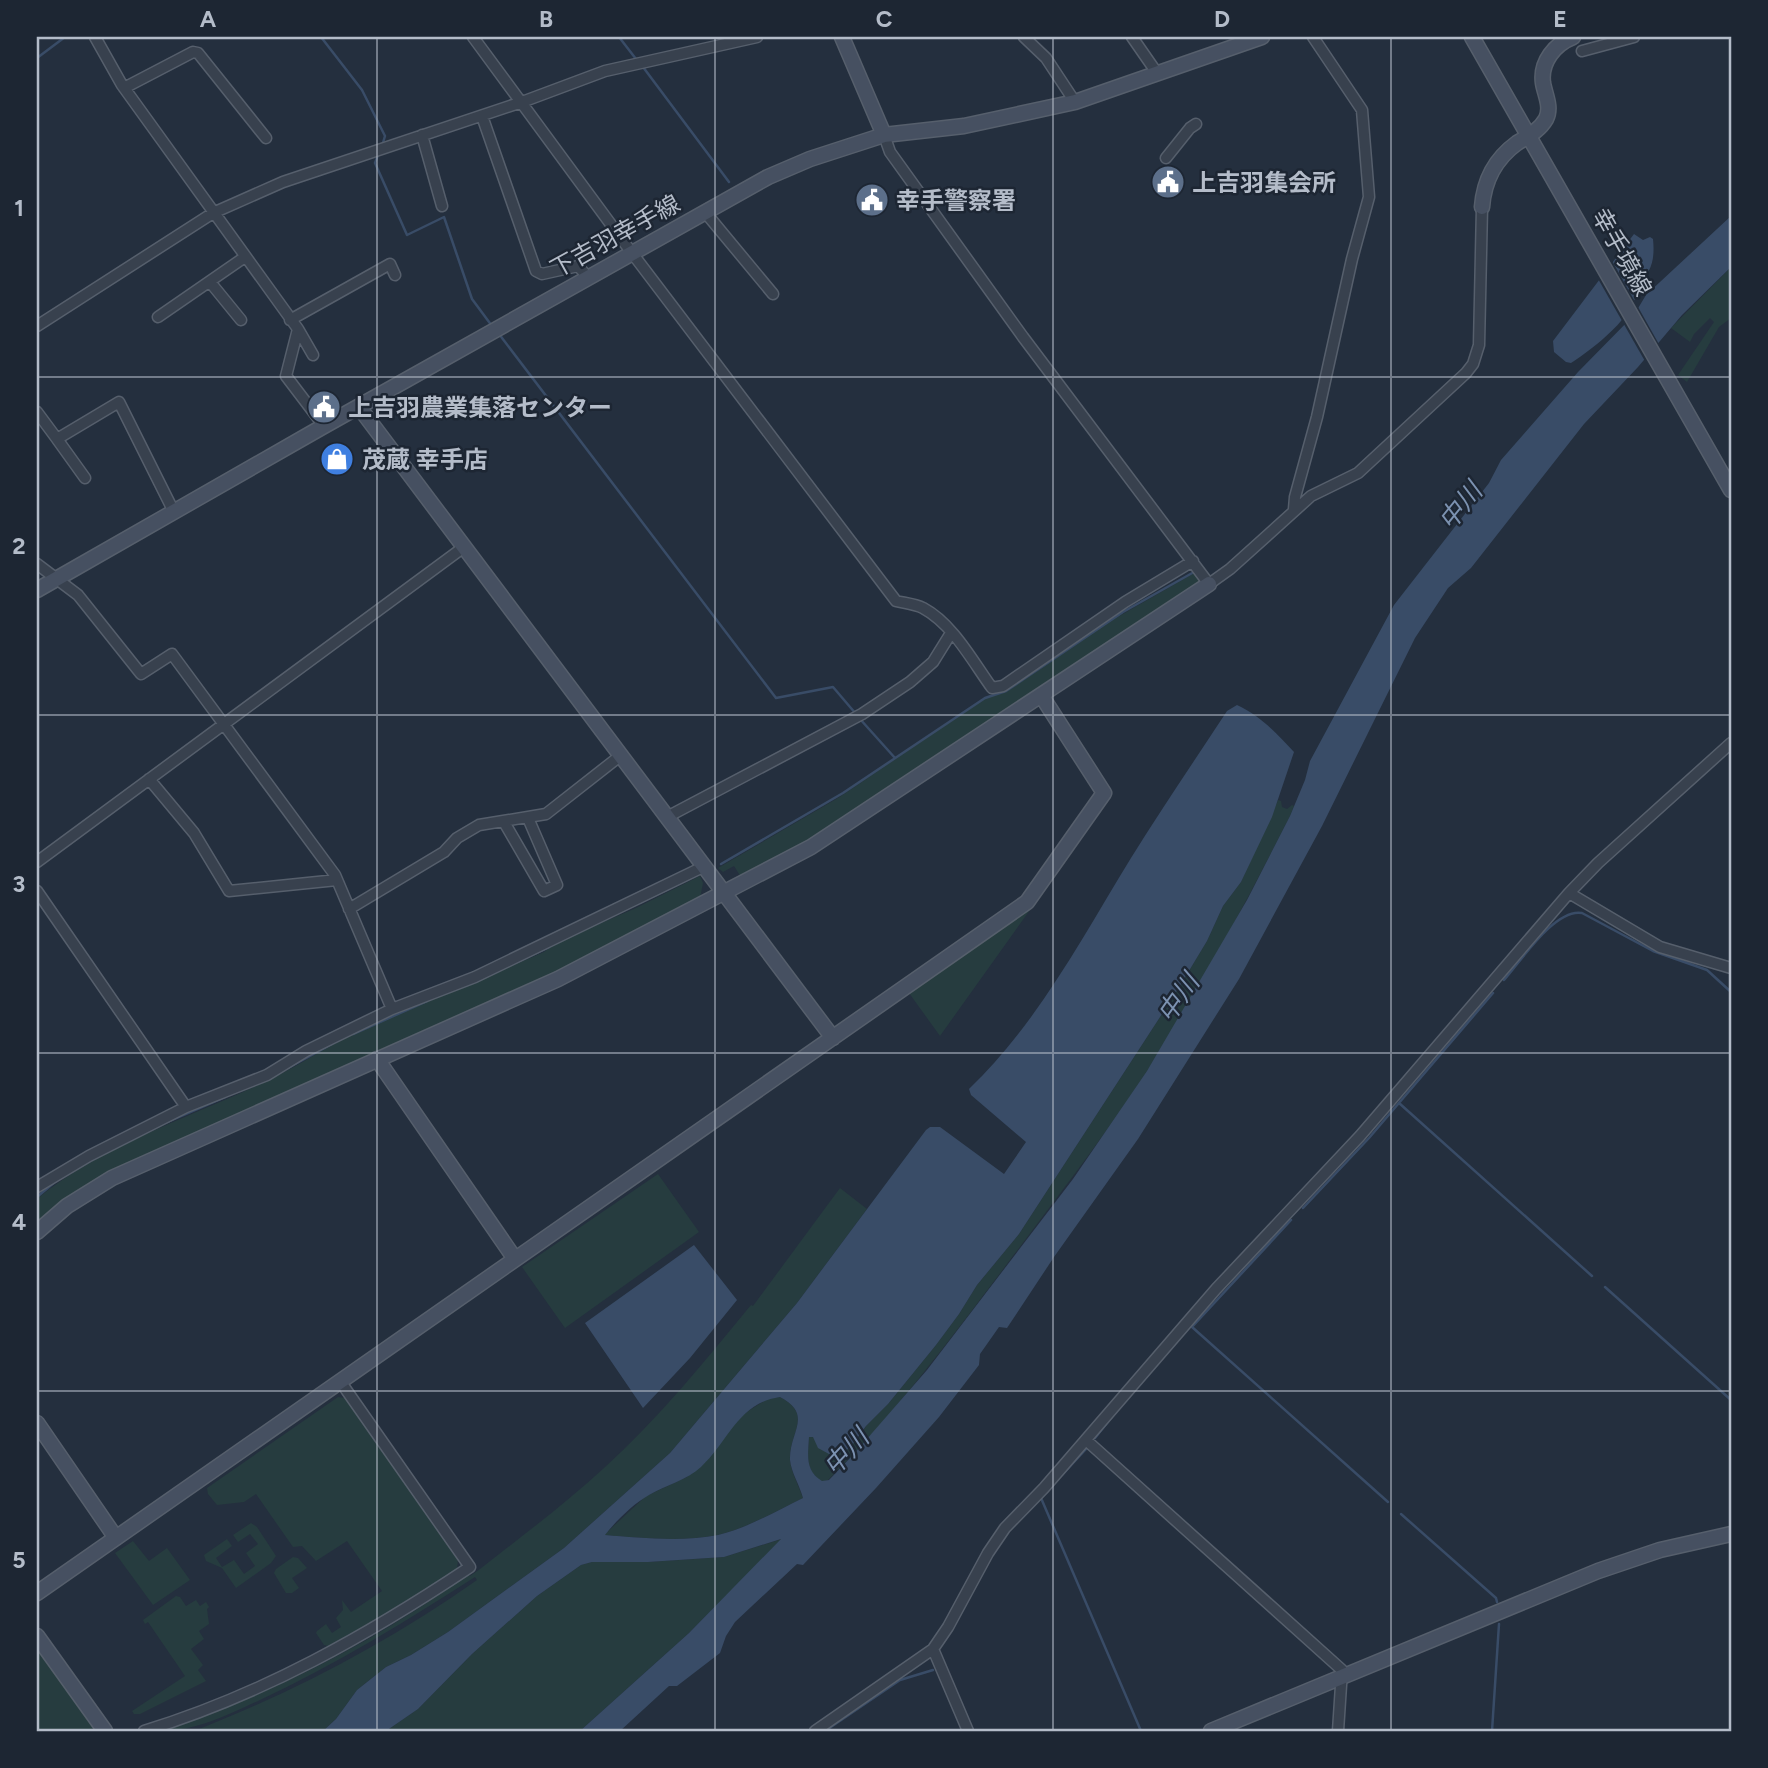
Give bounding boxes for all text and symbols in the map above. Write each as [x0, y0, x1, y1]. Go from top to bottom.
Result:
text: A [200, 5, 217, 33]
text: B [539, 5, 553, 33]
text: C [876, 5, 893, 33]
text: D [1214, 5, 1230, 33]
text: E [1553, 5, 1567, 33]
public building icon: 上吉羽集会所 [1149, 163, 1187, 201]
place label: 上吉羽集会所 [1192, 168, 1336, 197]
public building icon: 幸手警察署 [853, 181, 891, 219]
place label: 幸手警察署 [896, 186, 1016, 215]
street label: 下吉羽幸手線 [545, 188, 685, 284]
text: 1 [14, 194, 24, 222]
street label: 幸手境線 [1586, 203, 1658, 301]
public building icon: 上吉羽農業集落センター [305, 388, 343, 426]
place label: 上吉羽農業集落センター [348, 393, 612, 422]
shop icon: 茂蔵 幸手店 [318, 440, 356, 478]
place label: 茂蔵 幸手店 [362, 445, 488, 474]
water label: 中川 [1431, 473, 1491, 536]
text: 2 [12, 532, 26, 560]
text: 3 [13, 870, 25, 898]
water label: 中川 [1150, 965, 1208, 1028]
text: 4 [12, 1208, 26, 1236]
water label: 中川 [817, 1420, 877, 1482]
text: 5 [12, 1546, 26, 1574]

